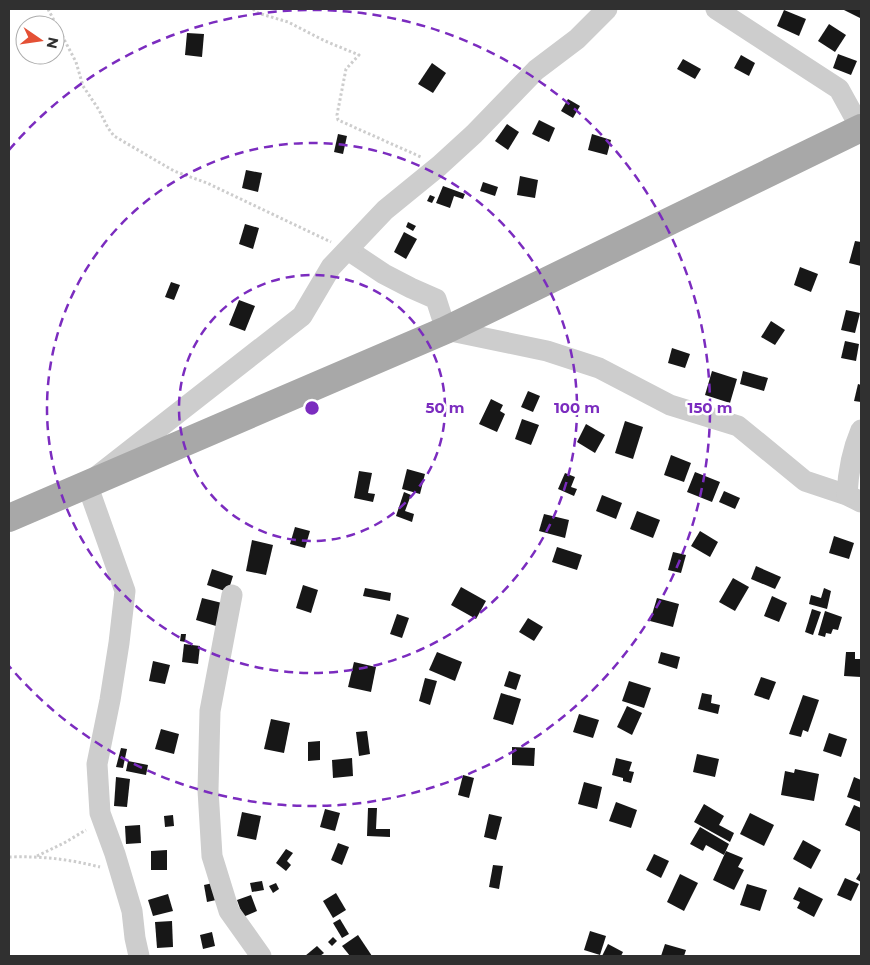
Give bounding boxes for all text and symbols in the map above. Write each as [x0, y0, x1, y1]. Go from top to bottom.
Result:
north arrow [15, 15, 65, 65]
text: N [43, 35, 63, 50]
text: 50 m [425, 398, 465, 417]
text: 100 m [554, 398, 600, 417]
text: 150 m [688, 398, 732, 417]
centre of rings [303, 399, 321, 417]

